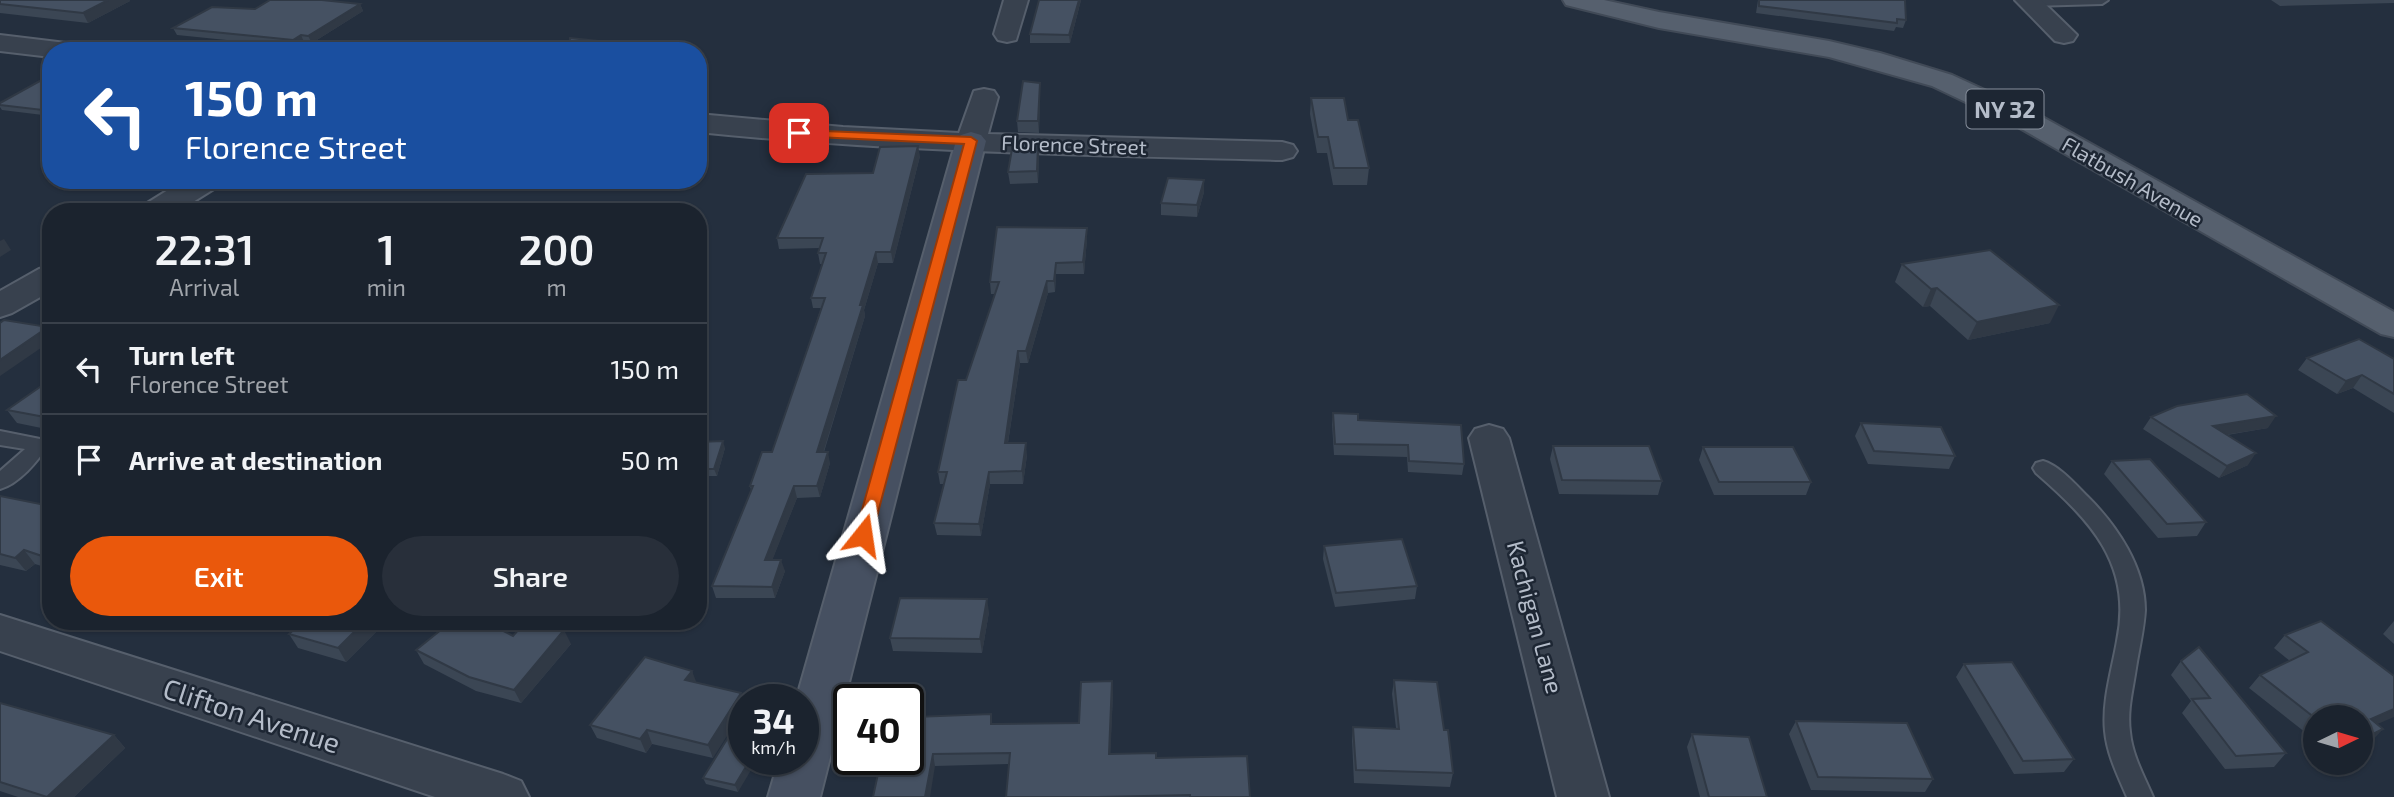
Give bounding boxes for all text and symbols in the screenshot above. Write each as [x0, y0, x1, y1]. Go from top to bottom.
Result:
text: 150 m [185, 67, 318, 126]
icon: left [70, 70, 161, 161]
road number: NY 32 [1966, 90, 2044, 128]
pin [769, 103, 829, 163]
icon: arrive [780, 114, 818, 152]
text: Florence Street [185, 127, 407, 165]
street label: Florence Street [1001, 129, 1147, 159]
street label: Flatbush Avenue [2058, 131, 2208, 231]
text: 22:31 [155, 223, 254, 273]
text: 1 [378, 223, 395, 273]
text: 200 [518, 223, 595, 273]
text: Arrival [169, 273, 239, 301]
text: min [367, 273, 406, 301]
text: m [546, 273, 567, 301]
text: Turn left [129, 339, 235, 370]
icon: left [70, 350, 108, 388]
text: 150 m [610, 353, 679, 384]
text: Florence Street [129, 370, 288, 398]
icon: arrive [70, 441, 108, 479]
text: Arrive at destination [129, 444, 382, 475]
text: 50 m [621, 444, 679, 475]
position arrow [826, 498, 900, 572]
button: Exit [70, 536, 368, 616]
button: Share [382, 536, 679, 616]
street label: Kachigan Lane [1502, 537, 1570, 697]
street label: Clifton Avenue [159, 670, 345, 760]
speed limit sign: 40 [833, 684, 924, 775]
text: 34 [752, 699, 795, 741]
north arrow [2303, 705, 2373, 775]
map controls [2303, 705, 2373, 775]
text: km/h [751, 736, 796, 758]

